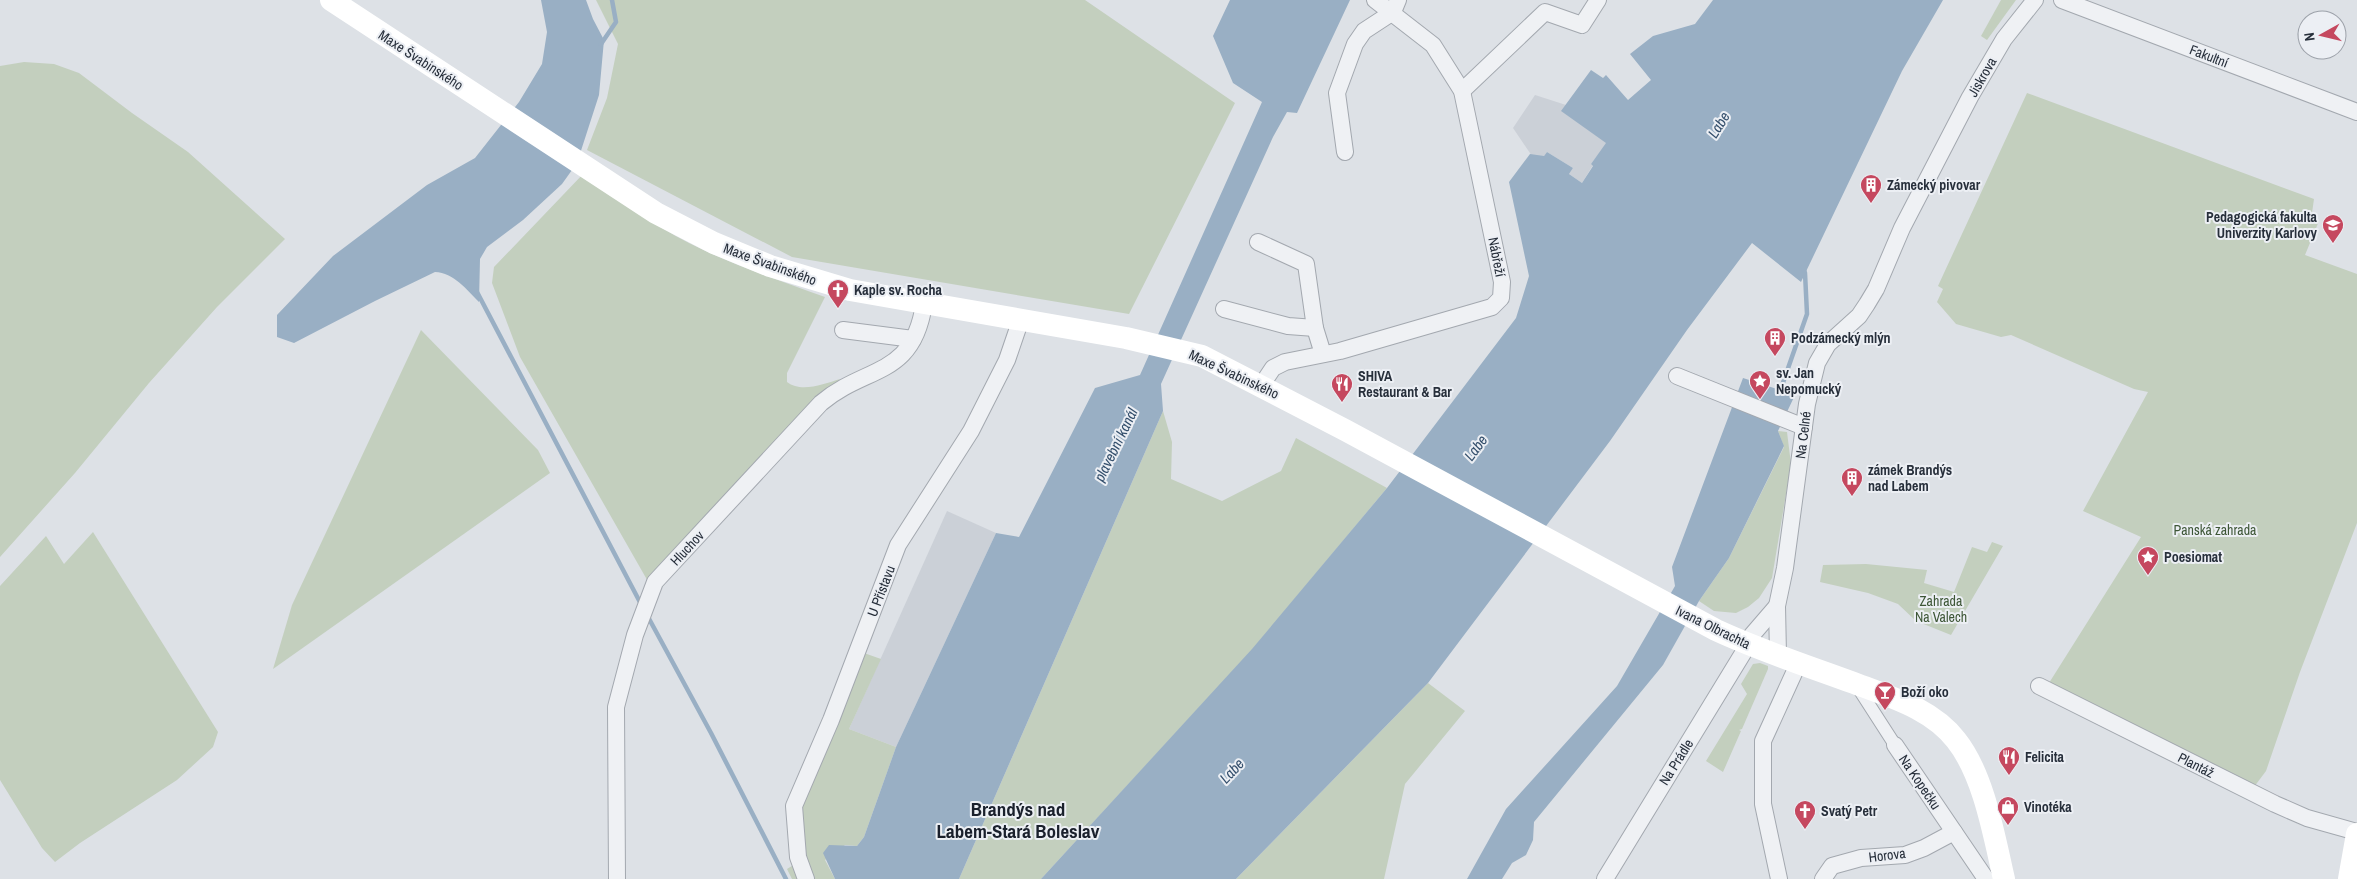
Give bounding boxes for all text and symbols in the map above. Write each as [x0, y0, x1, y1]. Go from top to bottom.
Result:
north arrow [2297, 10, 2347, 60]
street label: Maxe Švabinského [375, 26, 467, 94]
text: N [2300, 31, 2319, 42]
street label: Fakultní [2187, 40, 2232, 72]
street label: Jiskrova [1964, 53, 2001, 100]
water label: Labe [1702, 107, 1735, 142]
building icon: Zámecký pivovar [1859, 173, 1883, 204]
place label: Zámecký pivovar [1887, 176, 1981, 194]
place label: Pedagogická fakulta Univerzity Karlovy [2206, 208, 2318, 242]
school or university icon: Pedagogická fakulta Univerzity Karlovy [2321, 213, 2345, 244]
street label: Nábřeží [1484, 236, 1510, 279]
street label: Maxe Švabinského [721, 239, 819, 289]
church icon: Kaple sv. Rocha [826, 278, 850, 309]
place label: Kaple sv. Rocha [854, 281, 942, 299]
building icon: Podzámecký mlýn [1763, 326, 1787, 357]
place label: Podzámecký mlýn [1791, 329, 1891, 347]
street label: Maxe Švabinského [1186, 345, 1282, 403]
place label: sv. Jan Nepomucký [1776, 364, 1842, 398]
place label: SHIVA Restaurant & Bar [1358, 367, 1452, 401]
place icon: sv. Jan Nepomucký [1748, 369, 1772, 400]
restaurant icon: SHIVA Restaurant & Bar [1330, 372, 1354, 403]
water label: plavební kanál [1088, 404, 1142, 486]
street label: Na Celné [1791, 410, 1815, 460]
water label: Labe [1459, 430, 1492, 465]
place label: zámek Brandýs nad Labem [1868, 461, 1952, 495]
building icon: zámek Brandýs nad Labem [1840, 466, 1864, 497]
park label: Panská zahrada [2174, 521, 2257, 539]
street label: Hluchov [666, 527, 708, 569]
place icon: Poesiomat [2136, 545, 2160, 576]
place label: Poesiomat [2164, 548, 2222, 566]
street label: U Přístavu [863, 563, 899, 619]
park label: Zahrada Na Valech [1915, 592, 1967, 626]
street label: Ivana Olbrachta [1673, 601, 1754, 653]
bar icon: Boží oko [1873, 680, 1897, 711]
place label: Boží oko [1901, 683, 1949, 701]
street label: Na Prádle [1655, 736, 1697, 788]
restaurant icon: Felicita [1997, 745, 2021, 776]
place label: Felicita [2025, 748, 2065, 766]
street label: Plantáž [2175, 748, 2217, 782]
street label: Na Kopečku [1895, 751, 1945, 813]
water label: Labe [1215, 753, 1249, 788]
shop icon: Vinotéka [1996, 795, 2020, 826]
district label: Brandýs nad Labem-Stará Boleslav [937, 796, 1100, 844]
place label: Vinotéka [2024, 798, 2072, 816]
church icon: Svatý Petr [1793, 799, 1817, 830]
place label: Svatý Petr [1821, 802, 1878, 820]
street label: Horova [1868, 844, 1907, 866]

